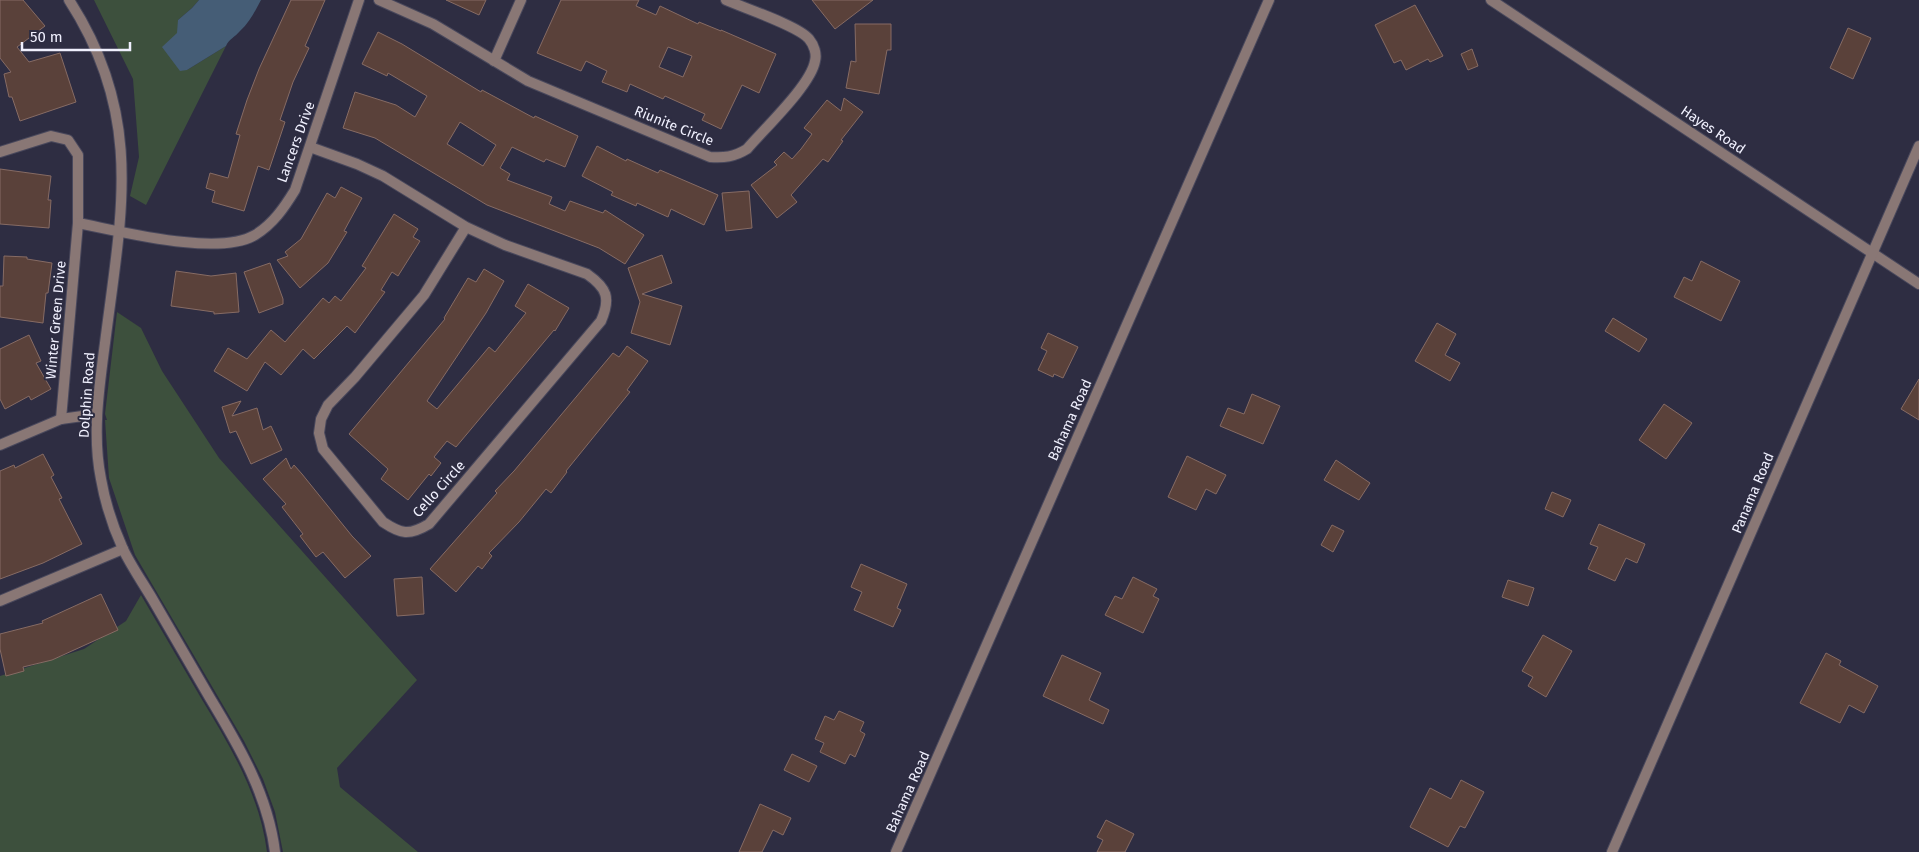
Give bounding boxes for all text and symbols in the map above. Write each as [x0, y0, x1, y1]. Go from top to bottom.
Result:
scale bar [22, 20, 130, 52]
text: 50 m [30, 28, 63, 46]
street label: Lancers Drive [273, 99, 319, 185]
street label: Riunite Circle [632, 102, 716, 150]
street label: Hayes Road [1678, 102, 1748, 158]
street label: Winter Green Drive [42, 260, 70, 380]
street label: Dolphin Road [76, 352, 98, 438]
street label: Bahama Road [1044, 377, 1096, 463]
street label: Panama Road [1728, 450, 1778, 536]
street label: Cello Circle [409, 457, 469, 521]
street label: Bahama Road [882, 749, 934, 835]

